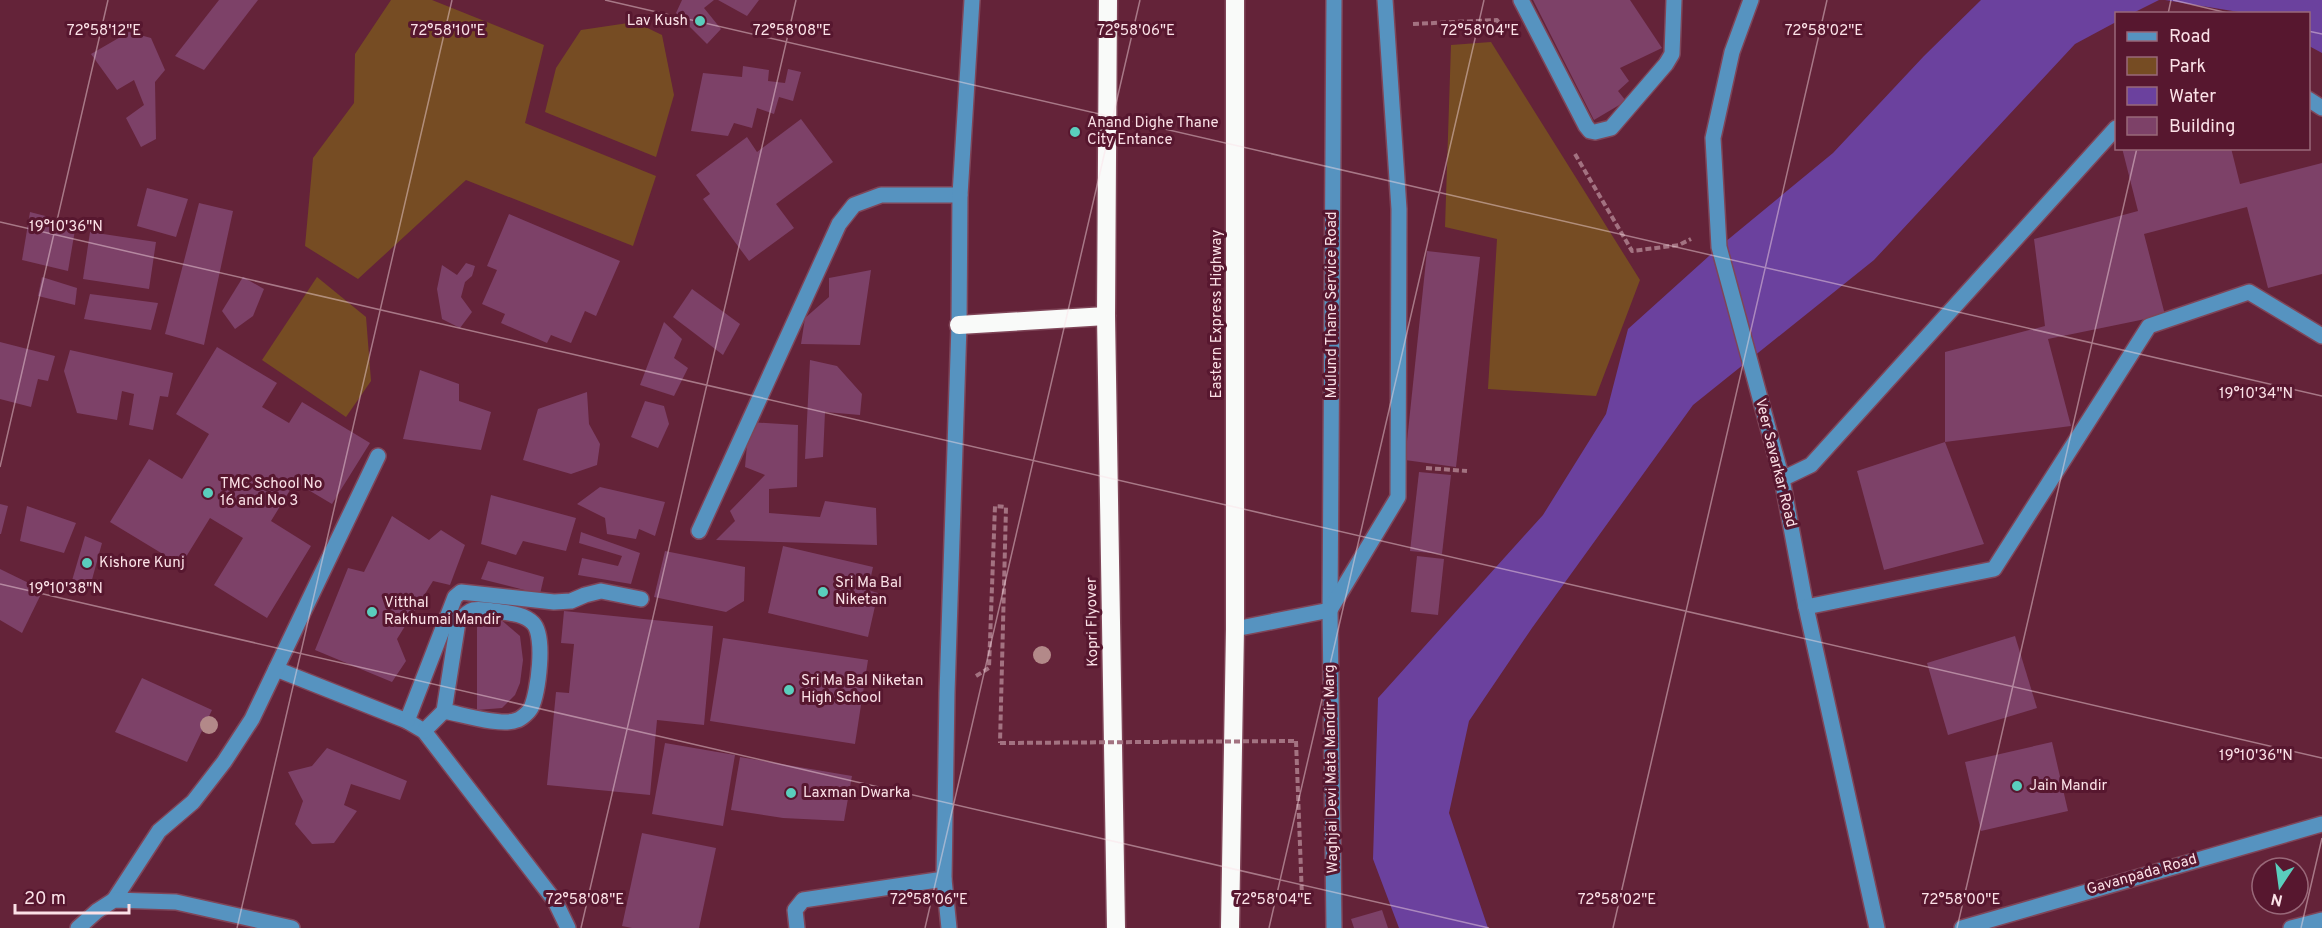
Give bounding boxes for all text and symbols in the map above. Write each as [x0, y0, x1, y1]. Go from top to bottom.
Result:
place label: Lav Kush [627, 12, 688, 31]
legend [2115, 12, 2310, 150]
marker: Lav Kush [693, 14, 707, 28]
text: 72°58'12"E [67, 22, 141, 41]
text: 72°58'10"E [411, 22, 485, 41]
text: 72°58'08"E [753, 22, 831, 41]
text: 72°58'06"E [1097, 22, 1175, 41]
text: 72°58'04"E [1441, 22, 1519, 41]
text: 72°58'02"E [1785, 22, 1863, 41]
text: Road [2169, 26, 2211, 49]
text: Park [2169, 56, 2206, 79]
text: Water [2169, 86, 2216, 109]
place label: Anand Dighe Thane City Entance [1087, 114, 1219, 150]
text: Building [2169, 116, 2235, 139]
marker: Anand Dighe Thane City Entance [1068, 125, 1082, 139]
street label: Mulund Thane Service Road [1323, 212, 1342, 398]
text: 19°10'36"N [29, 218, 103, 237]
street label: Eastern Express Highway [1208, 230, 1227, 398]
text: 19°10'34"N [2219, 385, 2293, 404]
street label: Veer Savarkar Road [1750, 397, 1800, 529]
place label: TMC School No 16 and No 3 [220, 475, 322, 511]
marker: TMC School No 16 and No 3 [201, 486, 215, 500]
place label: Kishore Kunj [99, 554, 185, 573]
marker: Kishore Kunj [80, 556, 94, 570]
place label: Sri Ma Bal Niketan [835, 574, 902, 610]
street label: Kopri Flyover [1083, 577, 1103, 667]
text: 19°10'38"N [29, 580, 103, 599]
marker: Sri Ma Bal Niketan [816, 585, 830, 599]
place label: Vitthal Rakhumai Mandir [384, 594, 501, 630]
marker: Vitthal Rakhumai Mandir [365, 605, 379, 619]
street label: Waghjai Devi Mata Mandir Marg [1321, 664, 1343, 874]
place label: Sri Ma Bal Niketan High School [801, 672, 923, 708]
marker: Sri Ma Bal Niketan High School [782, 683, 796, 697]
text: 19°10'36"N [2219, 747, 2293, 766]
place label: Jain Mandir [2029, 777, 2107, 796]
marker: Jain Mandir [2010, 779, 2024, 793]
place label: Laxman Dwarka [803, 784, 910, 803]
marker: Laxman Dwarka [784, 786, 798, 800]
street label: Gavanpada Road [2085, 850, 2199, 900]
north arrow [2250, 856, 2310, 916]
scale bar [15, 877, 129, 915]
text: 20 m [24, 888, 66, 911]
text: N [2269, 888, 2285, 910]
text: 72°58'08"E [546, 891, 624, 910]
text: 72°58'06"E [890, 891, 968, 910]
text: 72°58'04"E [1234, 891, 1312, 910]
text: 72°58'02"E [1578, 891, 1656, 910]
text: 72°58'00"E [1922, 891, 2000, 910]

